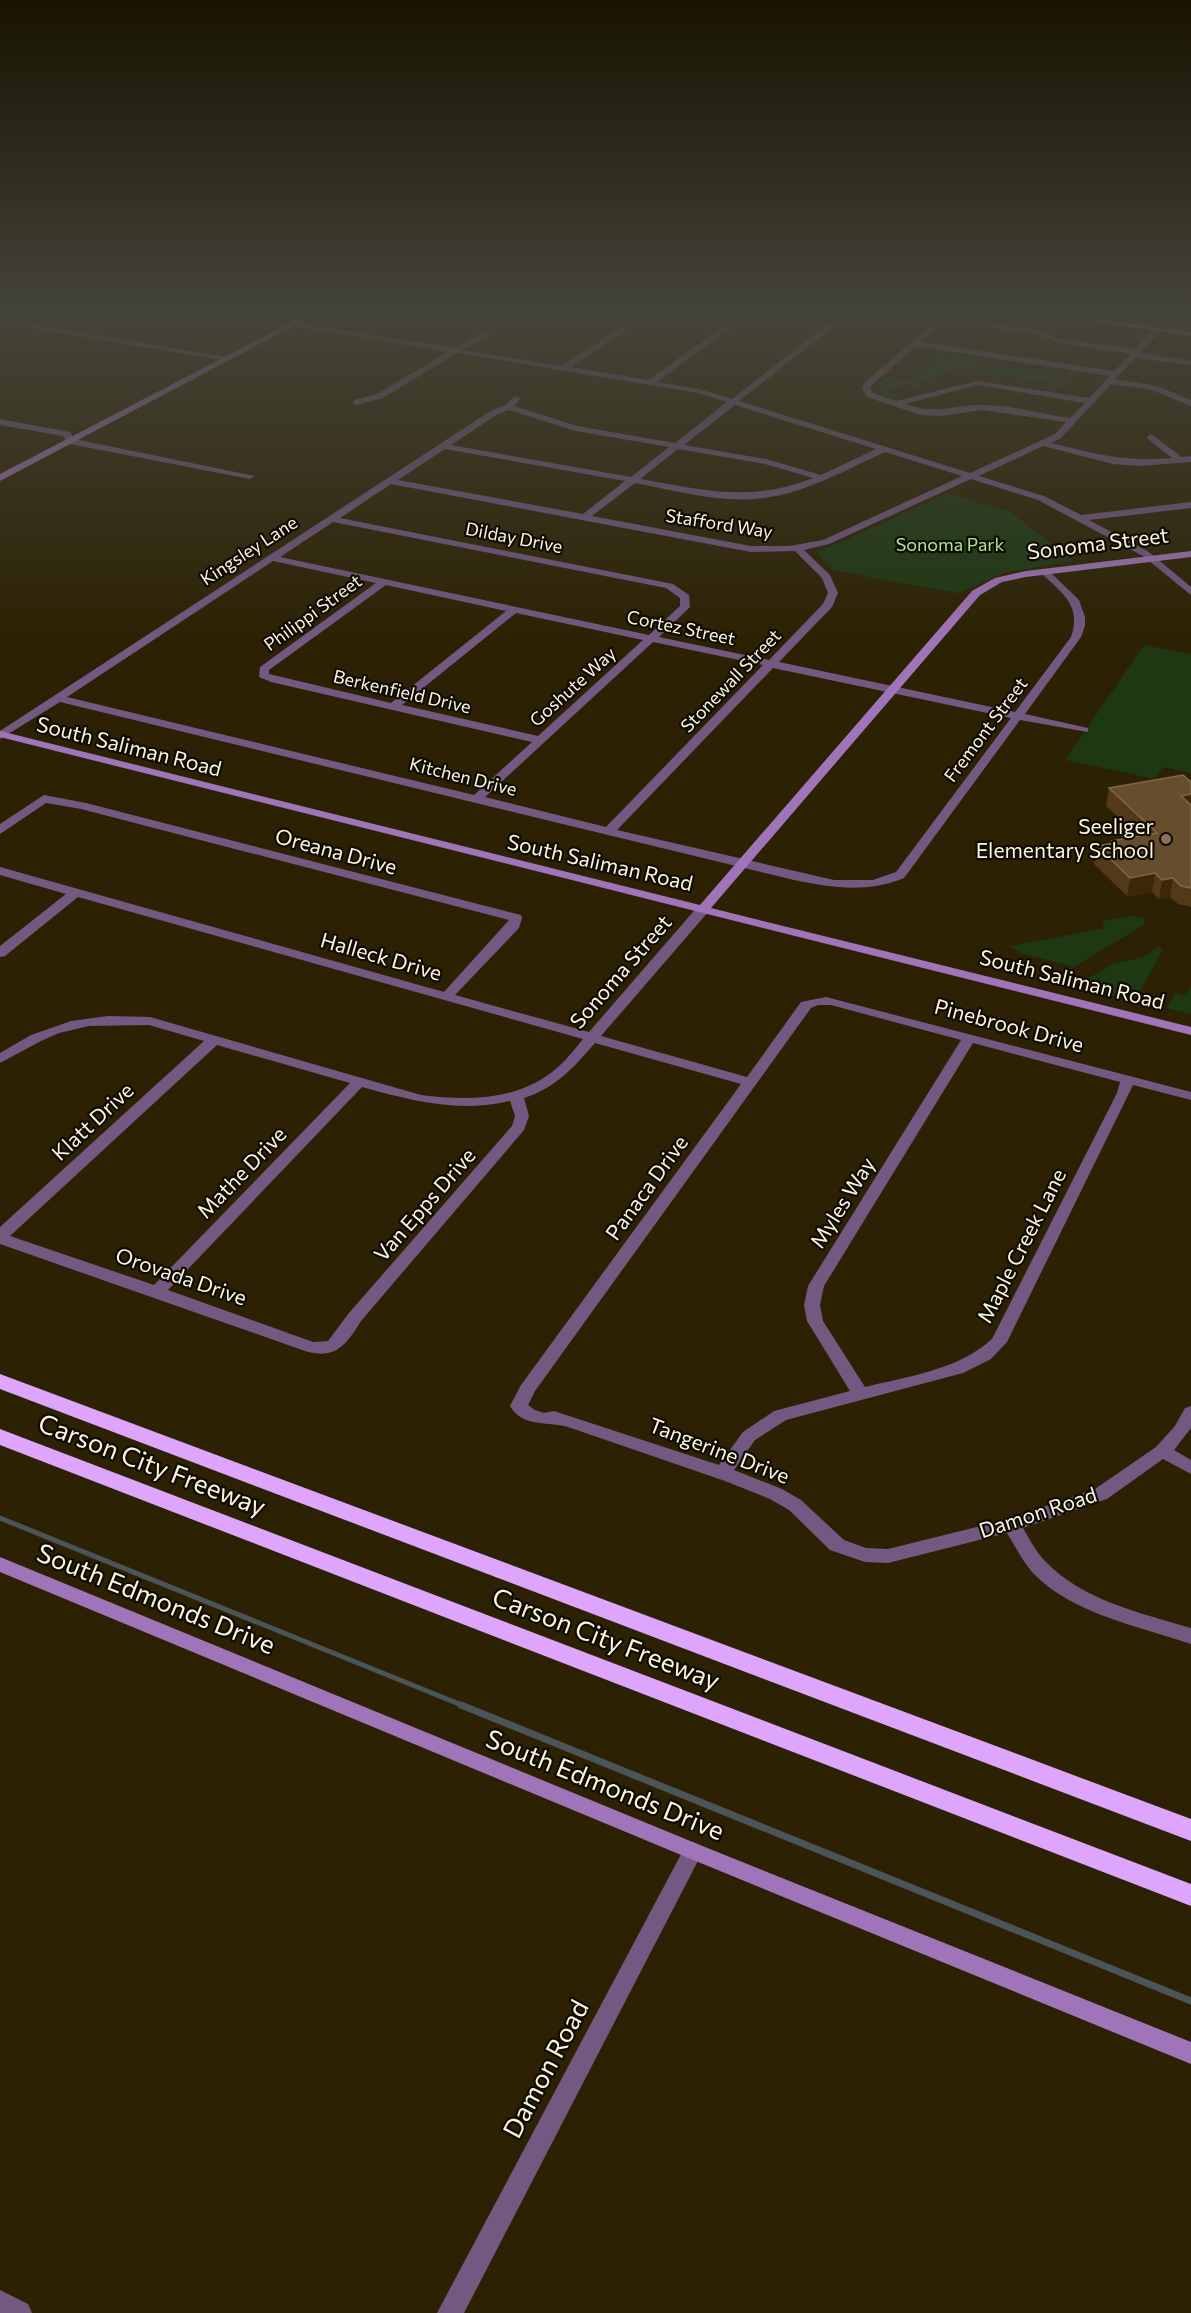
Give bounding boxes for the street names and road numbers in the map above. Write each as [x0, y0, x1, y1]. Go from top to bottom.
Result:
street label: Stafford Way [664, 504, 774, 542]
street label: Kingsley Lane [196, 511, 301, 590]
street label: Dilday Drive [464, 517, 565, 557]
street label: Sonoma Street [1026, 521, 1170, 564]
street label: Philippi Street [259, 569, 366, 655]
street label: Cortez Street [625, 605, 737, 649]
street label: Stonewall Street [675, 624, 785, 737]
street label: Goshute Way [525, 642, 620, 731]
street label: Berkenfield Drive [331, 664, 473, 718]
street label: Fremont Street [939, 673, 1032, 786]
street label: South Saliman Road [34, 710, 224, 781]
street label: Kitchen Drive [407, 752, 519, 800]
street label: Oreana Drive [273, 822, 400, 879]
street label: South Saliman Road [505, 828, 696, 895]
street label: Sonoma Street [564, 909, 676, 1033]
street label: Halleck Drive [318, 926, 445, 985]
street label: South Saliman Road [977, 943, 1167, 1014]
street label: Pinebrook Drive [932, 993, 1087, 1056]
street label: Klatt Drive [46, 1077, 138, 1165]
street label: Mathe Drive [191, 1121, 291, 1223]
street label: Panaca Drive [599, 1130, 692, 1244]
street label: Van Epps Drive [368, 1142, 480, 1266]
street label: Myles Way [804, 1152, 879, 1252]
street label: Maple Creek Lane [971, 1164, 1070, 1327]
street label: Orovada Drive [113, 1241, 250, 1310]
street label: Carson City Freeway [34, 1406, 271, 1521]
street label: Tangerine Drive [646, 1411, 793, 1488]
street label: Damon Road [975, 1481, 1100, 1542]
street label: South Edmonds Drive [33, 1536, 280, 1660]
street label: Carson City Freeway [488, 1580, 725, 1695]
street label: South Edmonds Drive [482, 1722, 729, 1846]
street label: Damon Road [495, 1994, 594, 2142]

